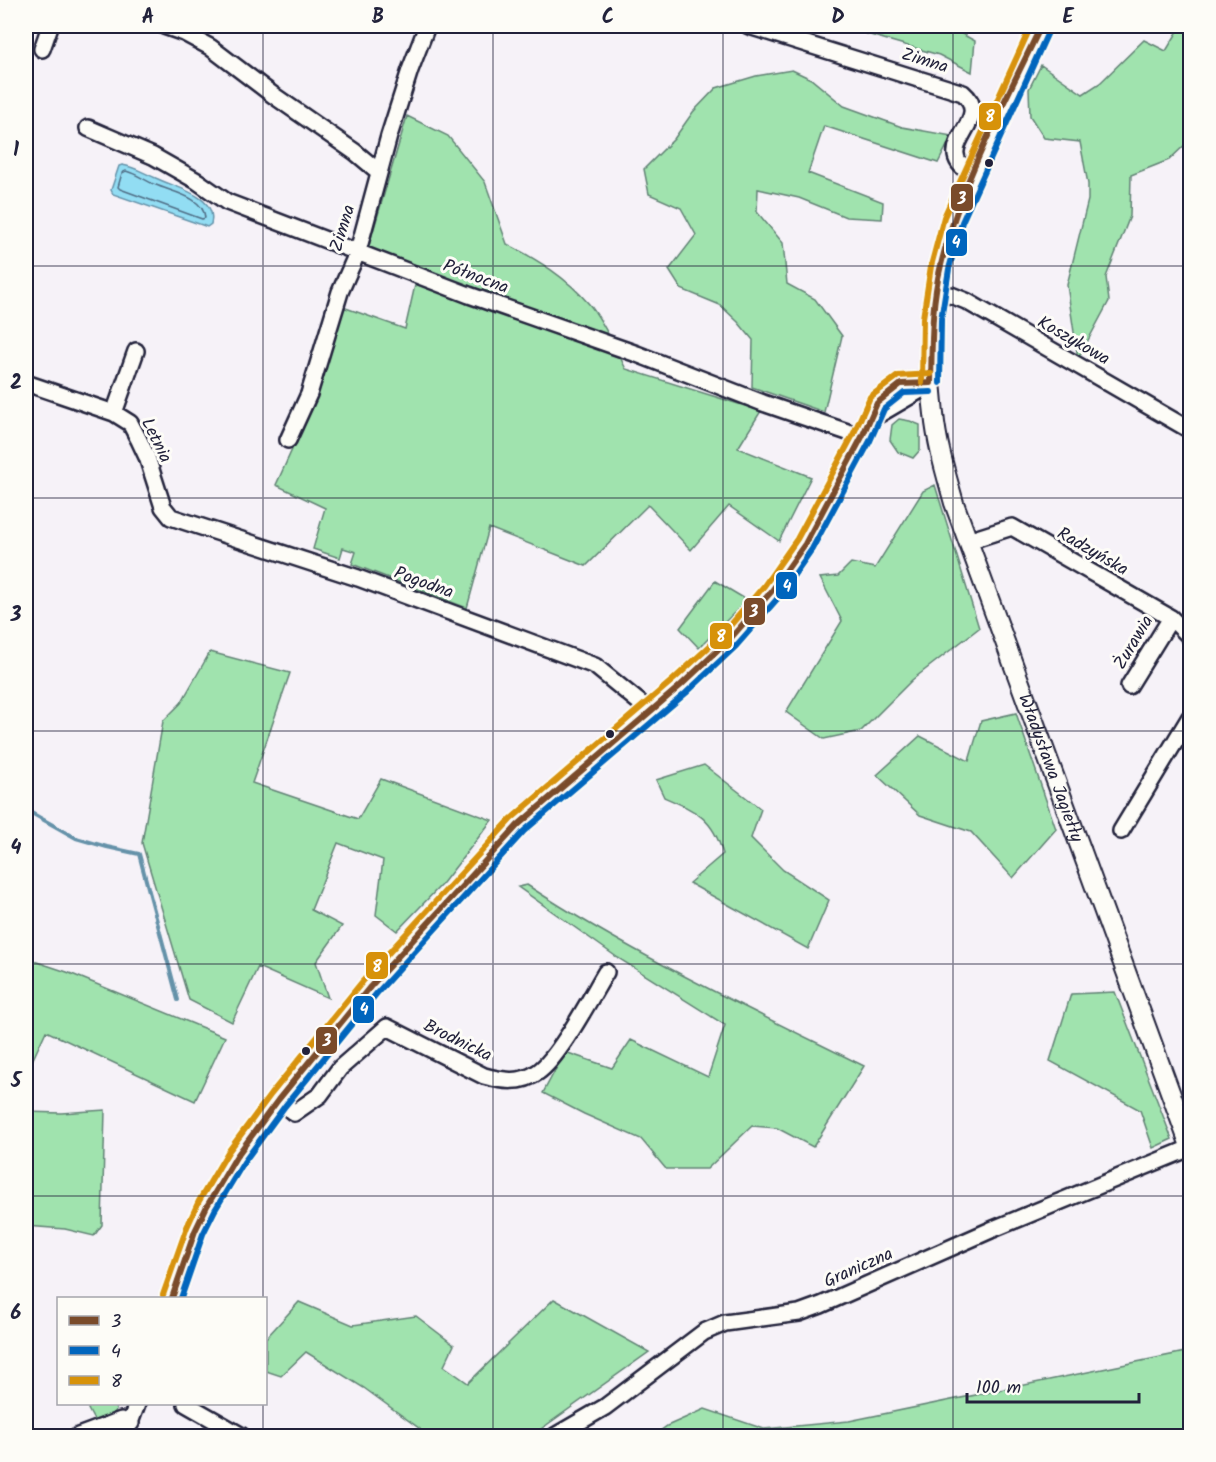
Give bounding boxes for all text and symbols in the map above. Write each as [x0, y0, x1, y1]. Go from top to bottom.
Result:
text: A [142, 2, 154, 34]
text: B [372, 2, 384, 34]
text: C [602, 2, 614, 34]
text: D [831, 2, 845, 34]
text: E [1062, 2, 1074, 34]
street label: Zimna [897, 41, 952, 82]
line badge: 8 [978, 102, 1002, 131]
text: 8 [985, 105, 995, 130]
text: 1 [13, 135, 19, 167]
unlabelled marker [983, 157, 995, 169]
line badge: 3 [950, 183, 974, 212]
text: 3 [957, 187, 967, 212]
street label: Zimna [323, 201, 364, 256]
line badge: 4 [945, 228, 968, 257]
text: 4 [952, 231, 961, 256]
street label: Północna [438, 252, 513, 303]
street label: Koszykowa [1031, 309, 1115, 374]
text: 2 [10, 368, 22, 400]
street label: Letnia [132, 413, 179, 468]
street label: Radzyńska [1051, 520, 1133, 584]
street label: Pogodna [390, 559, 457, 608]
line badge: 4 [775, 571, 798, 600]
text: 4 [783, 575, 792, 600]
line badge: 3 [743, 597, 766, 626]
text: 3 [10, 600, 22, 632]
text: 3 [749, 600, 759, 625]
street label: Żurawia [1107, 610, 1162, 676]
line badge: 8 [709, 622, 733, 650]
text: 8 [716, 625, 726, 650]
street label: Władysława Jagiełły [1009, 690, 1091, 847]
unlabelled marker [604, 728, 616, 740]
text: 4 [11, 833, 22, 865]
line badge: 8 [365, 951, 389, 980]
text: 8 [372, 955, 382, 980]
line badge: 4 [352, 995, 375, 1024]
text: 4 [360, 998, 369, 1023]
street label: Brodnicka [418, 1012, 497, 1070]
line badge: 3 [315, 1026, 338, 1055]
text: 3 [322, 1029, 332, 1054]
unlabelled marker [300, 1045, 312, 1057]
text: 5 [10, 1066, 23, 1098]
street label: Graniczna [819, 1240, 898, 1297]
legend [57, 1297, 267, 1405]
text: 6 [11, 1298, 22, 1330]
text: 3 [111, 1308, 121, 1337]
text: 4 [111, 1338, 121, 1367]
scale bar [967, 1366, 1140, 1404]
text: 8 [111, 1368, 122, 1397]
text: 100 m [976, 1374, 1021, 1403]

